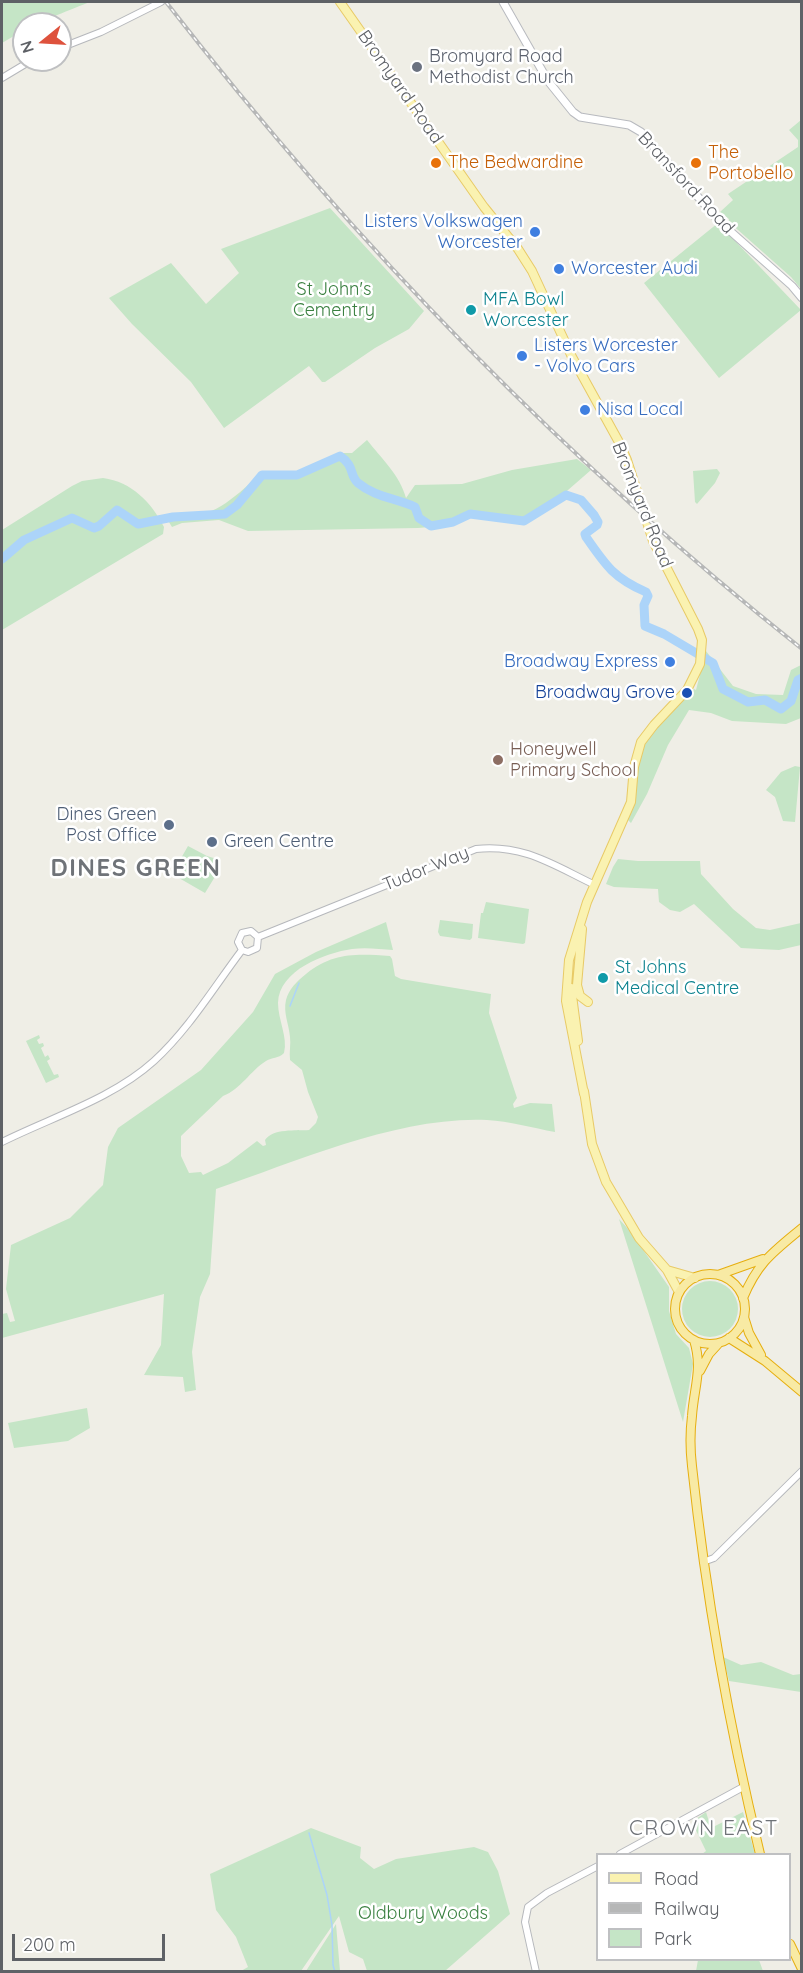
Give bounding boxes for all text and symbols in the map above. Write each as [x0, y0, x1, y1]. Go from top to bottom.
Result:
north arrow [12, 12, 72, 72]
street label: Bromyard Road [353, 26, 447, 148]
text: N [15, 38, 38, 56]
place label: Bromyard Road Methodist Church [429, 46, 574, 88]
marker: Bromyard Road Methodist Church [410, 60, 424, 74]
street label: Bransford Road [633, 127, 739, 239]
place label: The Portobello [708, 142, 793, 184]
place label: The Bedwardine [448, 152, 583, 174]
marker: The Bedwardine [429, 156, 443, 170]
marker: The Portobello [689, 156, 703, 170]
place label: Listers Volkswagen Worcester [364, 211, 523, 254]
marker: Listers Volkswagen Worcester [528, 225, 542, 239]
place label: Worcester Audi [571, 258, 698, 280]
marker: Worcester Audi [552, 262, 566, 276]
park label: St John's Cementry [293, 279, 375, 322]
place label: MFA Bowl Worcester [483, 289, 569, 332]
marker: MFA Bowl Worcester [464, 303, 478, 317]
place label: Listers Worcester - Volvo Cars [534, 335, 678, 378]
marker: Listers Worcester - Volvo Cars [515, 349, 529, 363]
place label: Nisa Local [597, 399, 683, 421]
marker: Nisa Local [578, 403, 592, 417]
street label: Bromyard Road [607, 439, 677, 571]
place label: Broadway Express [504, 651, 658, 673]
marker: Broadway Express [663, 655, 677, 669]
place label: Broadway Grove [535, 682, 675, 704]
marker: Broadway Grove [680, 686, 694, 700]
place label: Honeywell Primary School [510, 739, 636, 782]
marker: Honeywell Primary School [491, 753, 505, 767]
place label: Dines Green Post Office [56, 804, 157, 846]
marker: Dines Green Post Office [162, 818, 176, 832]
place label: Green Centre [224, 831, 334, 853]
marker: Green Centre [205, 835, 219, 849]
street label: Tudor Way [380, 842, 472, 896]
district label: DINES GREEN [51, 855, 221, 883]
place label: St Johns Medical Centre [615, 957, 739, 1000]
marker: St Johns Medical Centre [596, 971, 610, 985]
district label: CROWN EAST [629, 1816, 779, 1842]
legend [596, 1853, 791, 1961]
text: Road [654, 1867, 699, 1890]
text: Railway [654, 1897, 720, 1920]
park label: Oldbury Woods [358, 1903, 488, 1925]
scale bar [15, 1922, 168, 1960]
text: Park [654, 1927, 692, 1950]
text: 200 m [23, 1933, 76, 1956]

